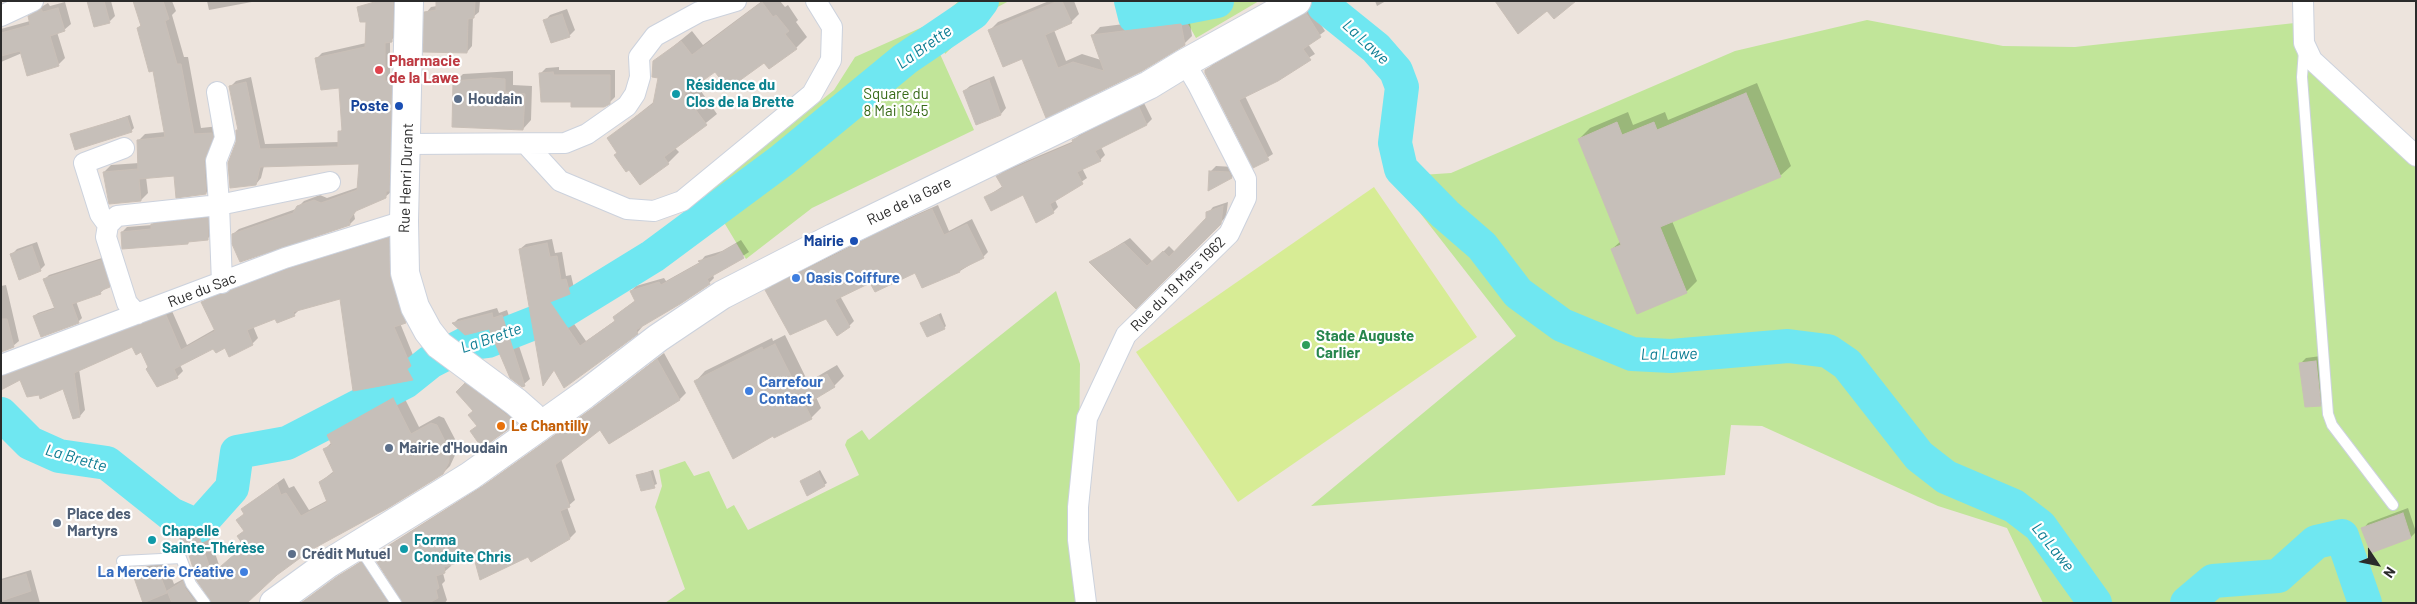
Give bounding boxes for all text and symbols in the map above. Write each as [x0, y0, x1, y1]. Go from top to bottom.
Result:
water label: La Lawe [1339, 16, 1393, 68]
water label: La Brette [893, 21, 955, 73]
place label: Pharmacie de la Lawe [389, 52, 460, 87]
marker: Pharmacie de la Lawe [373, 64, 385, 76]
place label: Résidence du Clos de la Brette [686, 76, 794, 111]
park label: Square du 8 Mai 1945 [863, 85, 929, 120]
marker: Résidence du Clos de la Brette [670, 88, 682, 100]
place label: Houdain [468, 90, 522, 108]
marker: Houdain [452, 93, 464, 105]
place label: Poste [351, 97, 389, 115]
marker: Poste [393, 100, 405, 112]
street label: Rue Henri Durant [395, 123, 417, 233]
street label: Rue de la Gare [864, 173, 954, 229]
place label: Mairie [804, 232, 844, 250]
street label: Rue du 19 Mars 1962 [1127, 233, 1229, 335]
marker: Mairie [848, 235, 860, 247]
street label: Rue du Sac [165, 269, 239, 311]
place label: Oasis Coiffure [806, 269, 900, 287]
marker: Oasis Coiffure [790, 272, 802, 284]
water label: La Brette [458, 319, 524, 357]
place label: Stade Auguste Carlier [1316, 327, 1414, 362]
marker: Stade Auguste Carlier [1300, 339, 1312, 351]
water label: La Lawe [1640, 344, 1698, 364]
place label: Carrefour Contact [759, 373, 823, 408]
marker: Carrefour Contact [743, 385, 755, 397]
place label: Le Chantilly [511, 417, 589, 435]
marker: Le Chantilly [495, 420, 507, 432]
place label: Mairie d'Houdain [399, 439, 508, 457]
water label: La Brette [43, 440, 109, 476]
marker: Mairie d'Houdain [383, 442, 395, 454]
place label: Place des Martyrs [67, 505, 131, 540]
marker: Place des Martyrs [51, 517, 63, 529]
water label: La Lawe [2028, 519, 2078, 575]
place label: Chapelle Sainte-Thérèse [162, 522, 265, 557]
place label: Forma Conduite Chris [414, 531, 511, 566]
marker: Chapelle Sainte-Thérèse [146, 534, 158, 546]
north arrow [2352, 539, 2402, 589]
marker: Forma Conduite Chris [398, 543, 410, 555]
place label: Crédit Mutuel [302, 545, 390, 563]
marker: Crédit Mutuel [286, 548, 298, 560]
place label: La Mercerie Créative [98, 563, 234, 581]
text: N [2380, 564, 2400, 581]
marker: La Mercerie Créative [238, 566, 250, 578]

